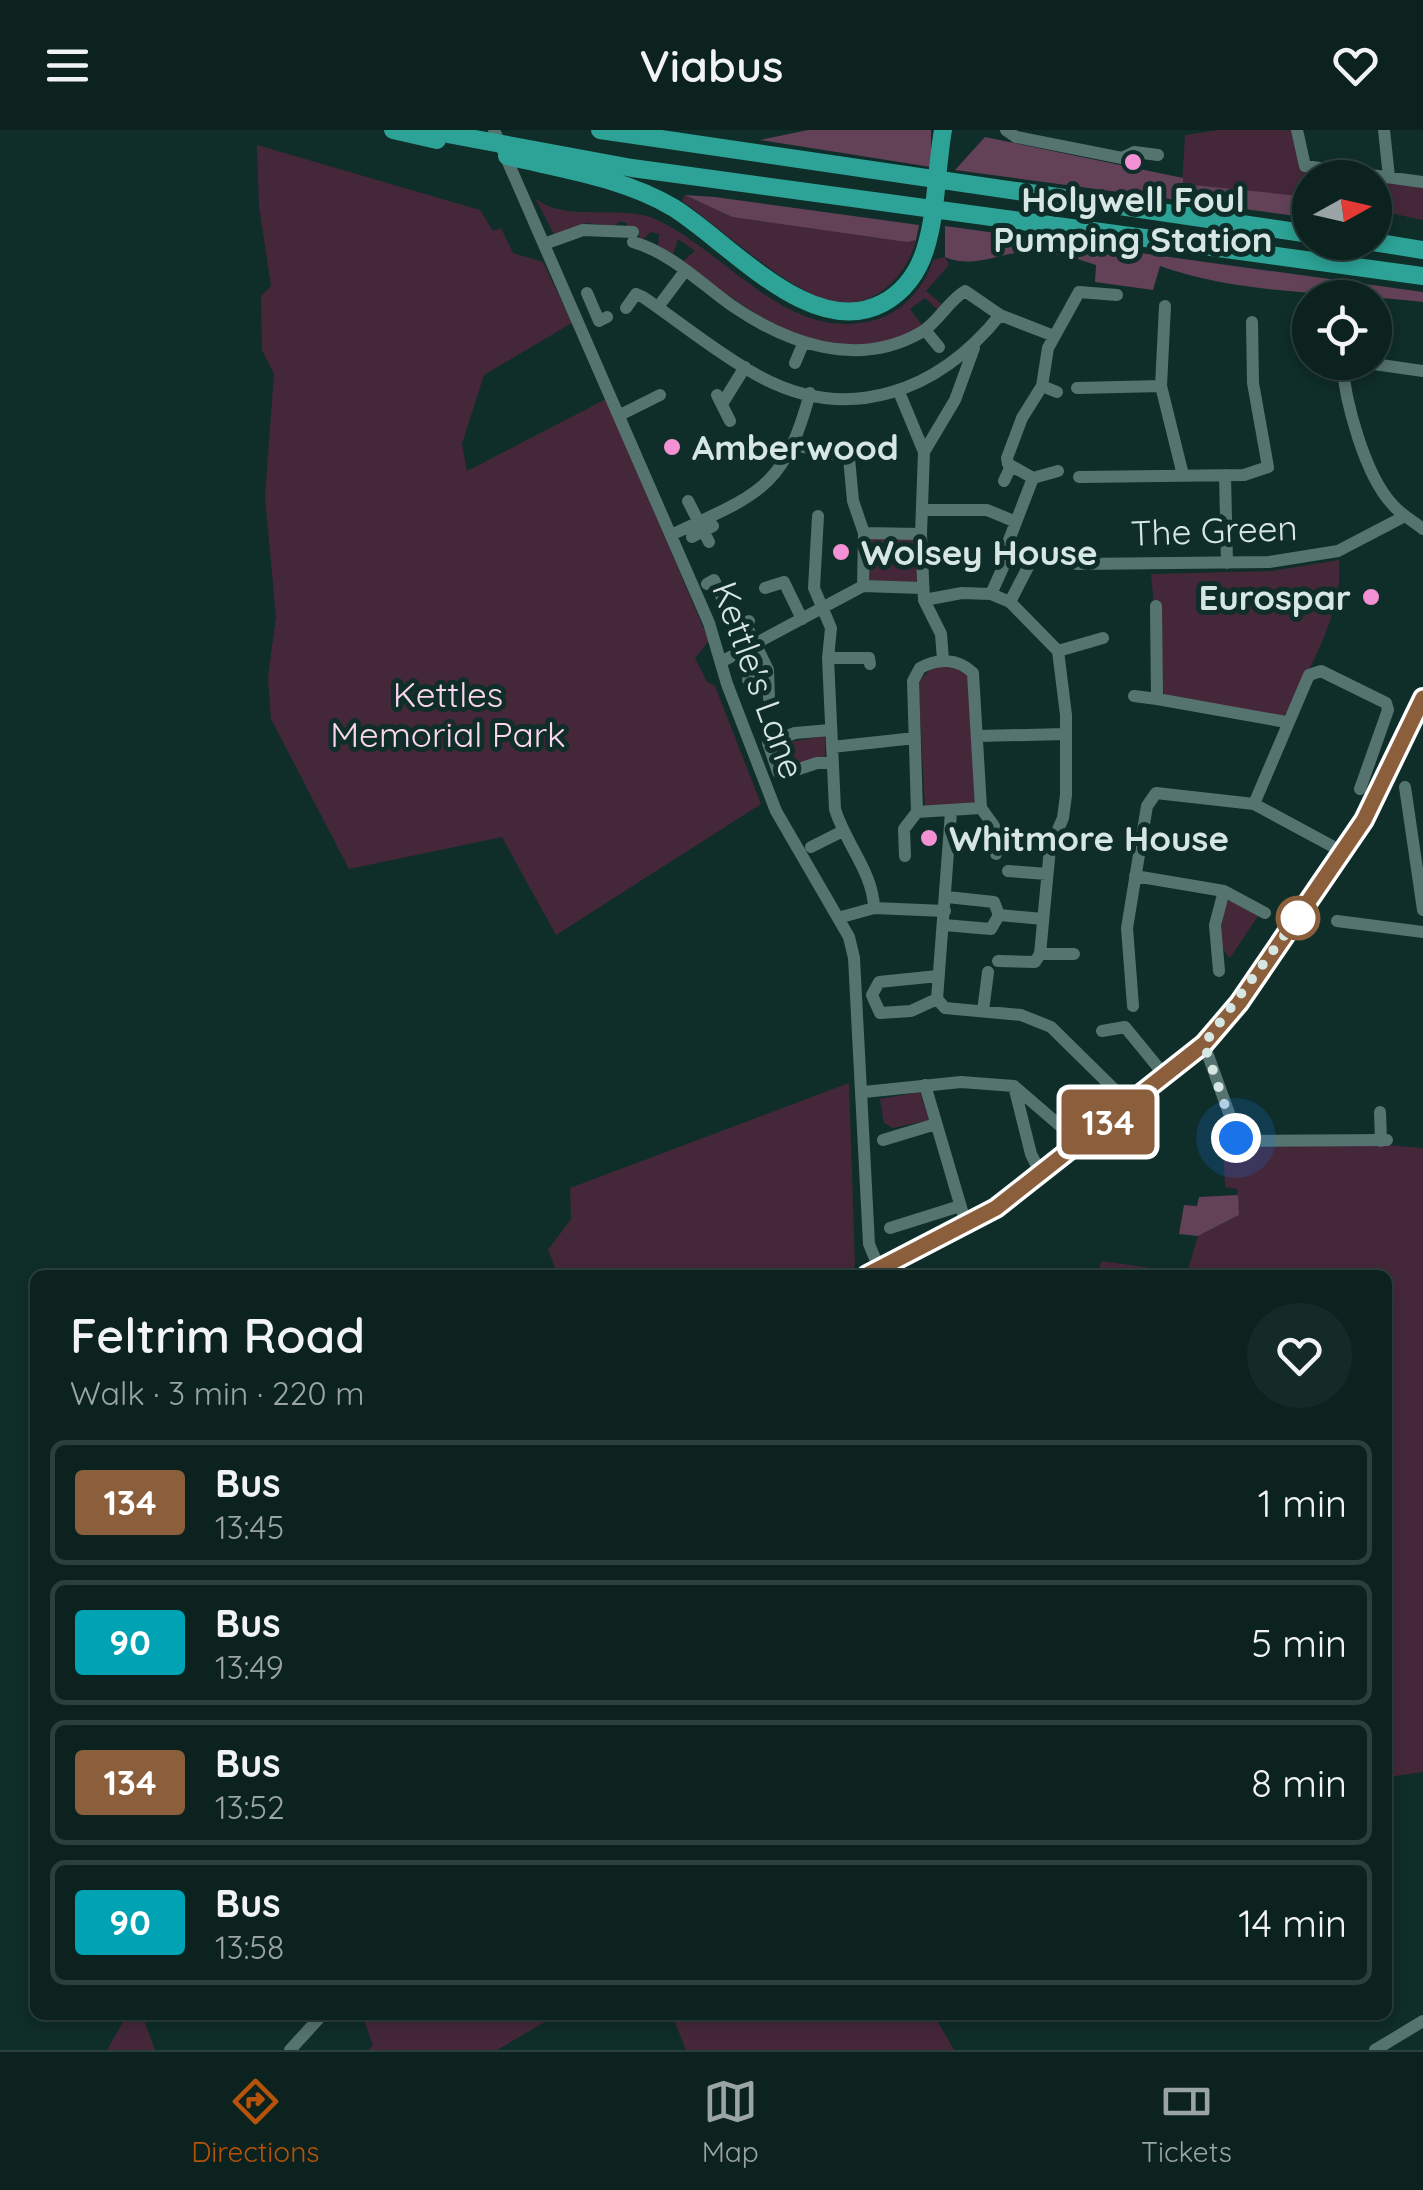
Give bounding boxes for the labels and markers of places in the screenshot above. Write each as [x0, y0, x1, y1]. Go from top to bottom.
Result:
marker: Holywell Foul Pumping Station [1122, 151, 1144, 173]
place label: Holywell Foul Pumping Station [993, 177, 1273, 261]
place label: Amberwood [692, 425, 899, 469]
marker: Amberwood [661, 436, 683, 458]
place label: Wolsey House [861, 530, 1098, 574]
marker: Wolsey House [830, 541, 852, 563]
place label: Eurospar [1199, 575, 1351, 619]
marker: Eurospar [1360, 586, 1382, 608]
place label: Whitmore House [949, 816, 1229, 860]
marker: Whitmore House [918, 827, 940, 849]
unlabelled marker [1277, 897, 1319, 939]

